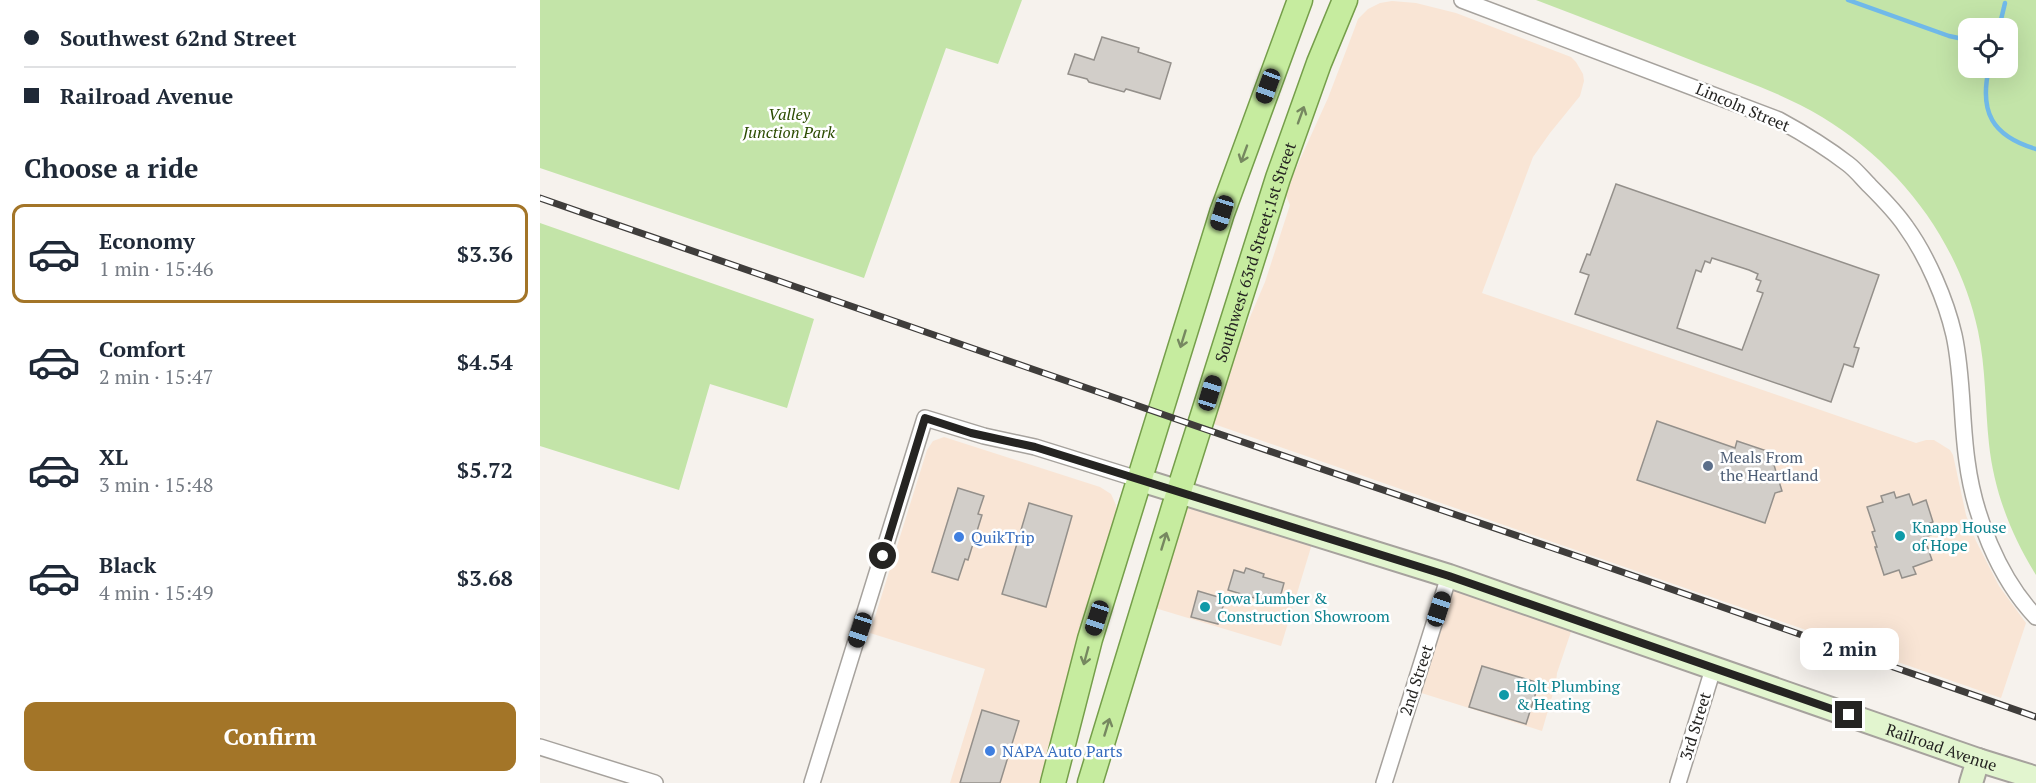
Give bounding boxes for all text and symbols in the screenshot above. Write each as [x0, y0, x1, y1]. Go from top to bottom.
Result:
map controls [1958, 18, 2018, 78]
button: locate [1958, 18, 2018, 78]
text: Southwest 62nd Street [60, 23, 296, 52]
car [1253, 66, 1283, 106]
street label: Lincoln Street [1693, 77, 1793, 137]
text: Railroad Avenue [60, 81, 233, 110]
park label: Valley Junction Park [742, 103, 835, 143]
one-way arrow [1296, 106, 1307, 125]
street label: Southwest 63rd Street;1st Street [1209, 139, 1301, 365]
one-way arrow [1237, 144, 1248, 162]
text: Choose a ride [24, 150, 199, 186]
car [1208, 193, 1236, 233]
text: Economy [99, 226, 195, 255]
icon: car [27, 227, 81, 281]
text: $3.36 [457, 239, 513, 268]
text: 1 min · 15:46 [99, 255, 213, 282]
one-way arrow [1177, 329, 1188, 348]
text: Comfort [99, 334, 185, 363]
icon: car [27, 335, 81, 389]
text: $4.54 [457, 347, 513, 376]
text: 2 min · 15:47 [99, 363, 213, 390]
car [1196, 373, 1224, 413]
text: XL [99, 442, 128, 471]
icon: car [27, 443, 81, 497]
place label: Meals From the Heartland [1720, 446, 1819, 486]
text: $5.72 [457, 455, 513, 484]
marker: Meals From the Heartland [1701, 459, 1715, 473]
text: 3 min · 15:48 [99, 471, 213, 498]
place label: Knapp House of Hope [1912, 516, 2007, 556]
place label: QuikTrip [971, 526, 1035, 548]
marker: Knapp House of Hope [1893, 529, 1907, 543]
marker: QuikTrip [952, 530, 966, 544]
one-way arrow [1159, 532, 1170, 551]
route start [869, 542, 896, 569]
text: Black [99, 550, 156, 579]
icon: car [27, 551, 81, 605]
text: $3.68 [457, 563, 513, 592]
text: 4 min · 15:49 [99, 579, 213, 606]
place label: Iowa Lumber & Construction Showroom [1217, 587, 1390, 627]
car [1425, 589, 1453, 629]
car [1083, 598, 1111, 638]
marker: Iowa Lumber & Construction Showroom [1198, 600, 1212, 614]
car [846, 610, 874, 650]
callout: 2 min [1800, 628, 1898, 670]
text: 2 min [1822, 635, 1877, 662]
street label: 2nd Street [1394, 642, 1438, 718]
one-way arrow [1080, 646, 1091, 665]
place label: Holt Plumbing & Heating [1516, 675, 1621, 715]
marker: Holt Plumbing & Heating [1497, 688, 1511, 702]
street label: 3rd Street [1674, 689, 1716, 763]
route end [1835, 701, 1862, 728]
button: Confirm [24, 702, 516, 771]
one-way arrow [1102, 718, 1113, 737]
street label: Railroad Avenue [1883, 718, 2000, 776]
place label: NAPA Auto Parts [1002, 740, 1123, 762]
marker: NAPA Auto Parts [983, 744, 997, 758]

